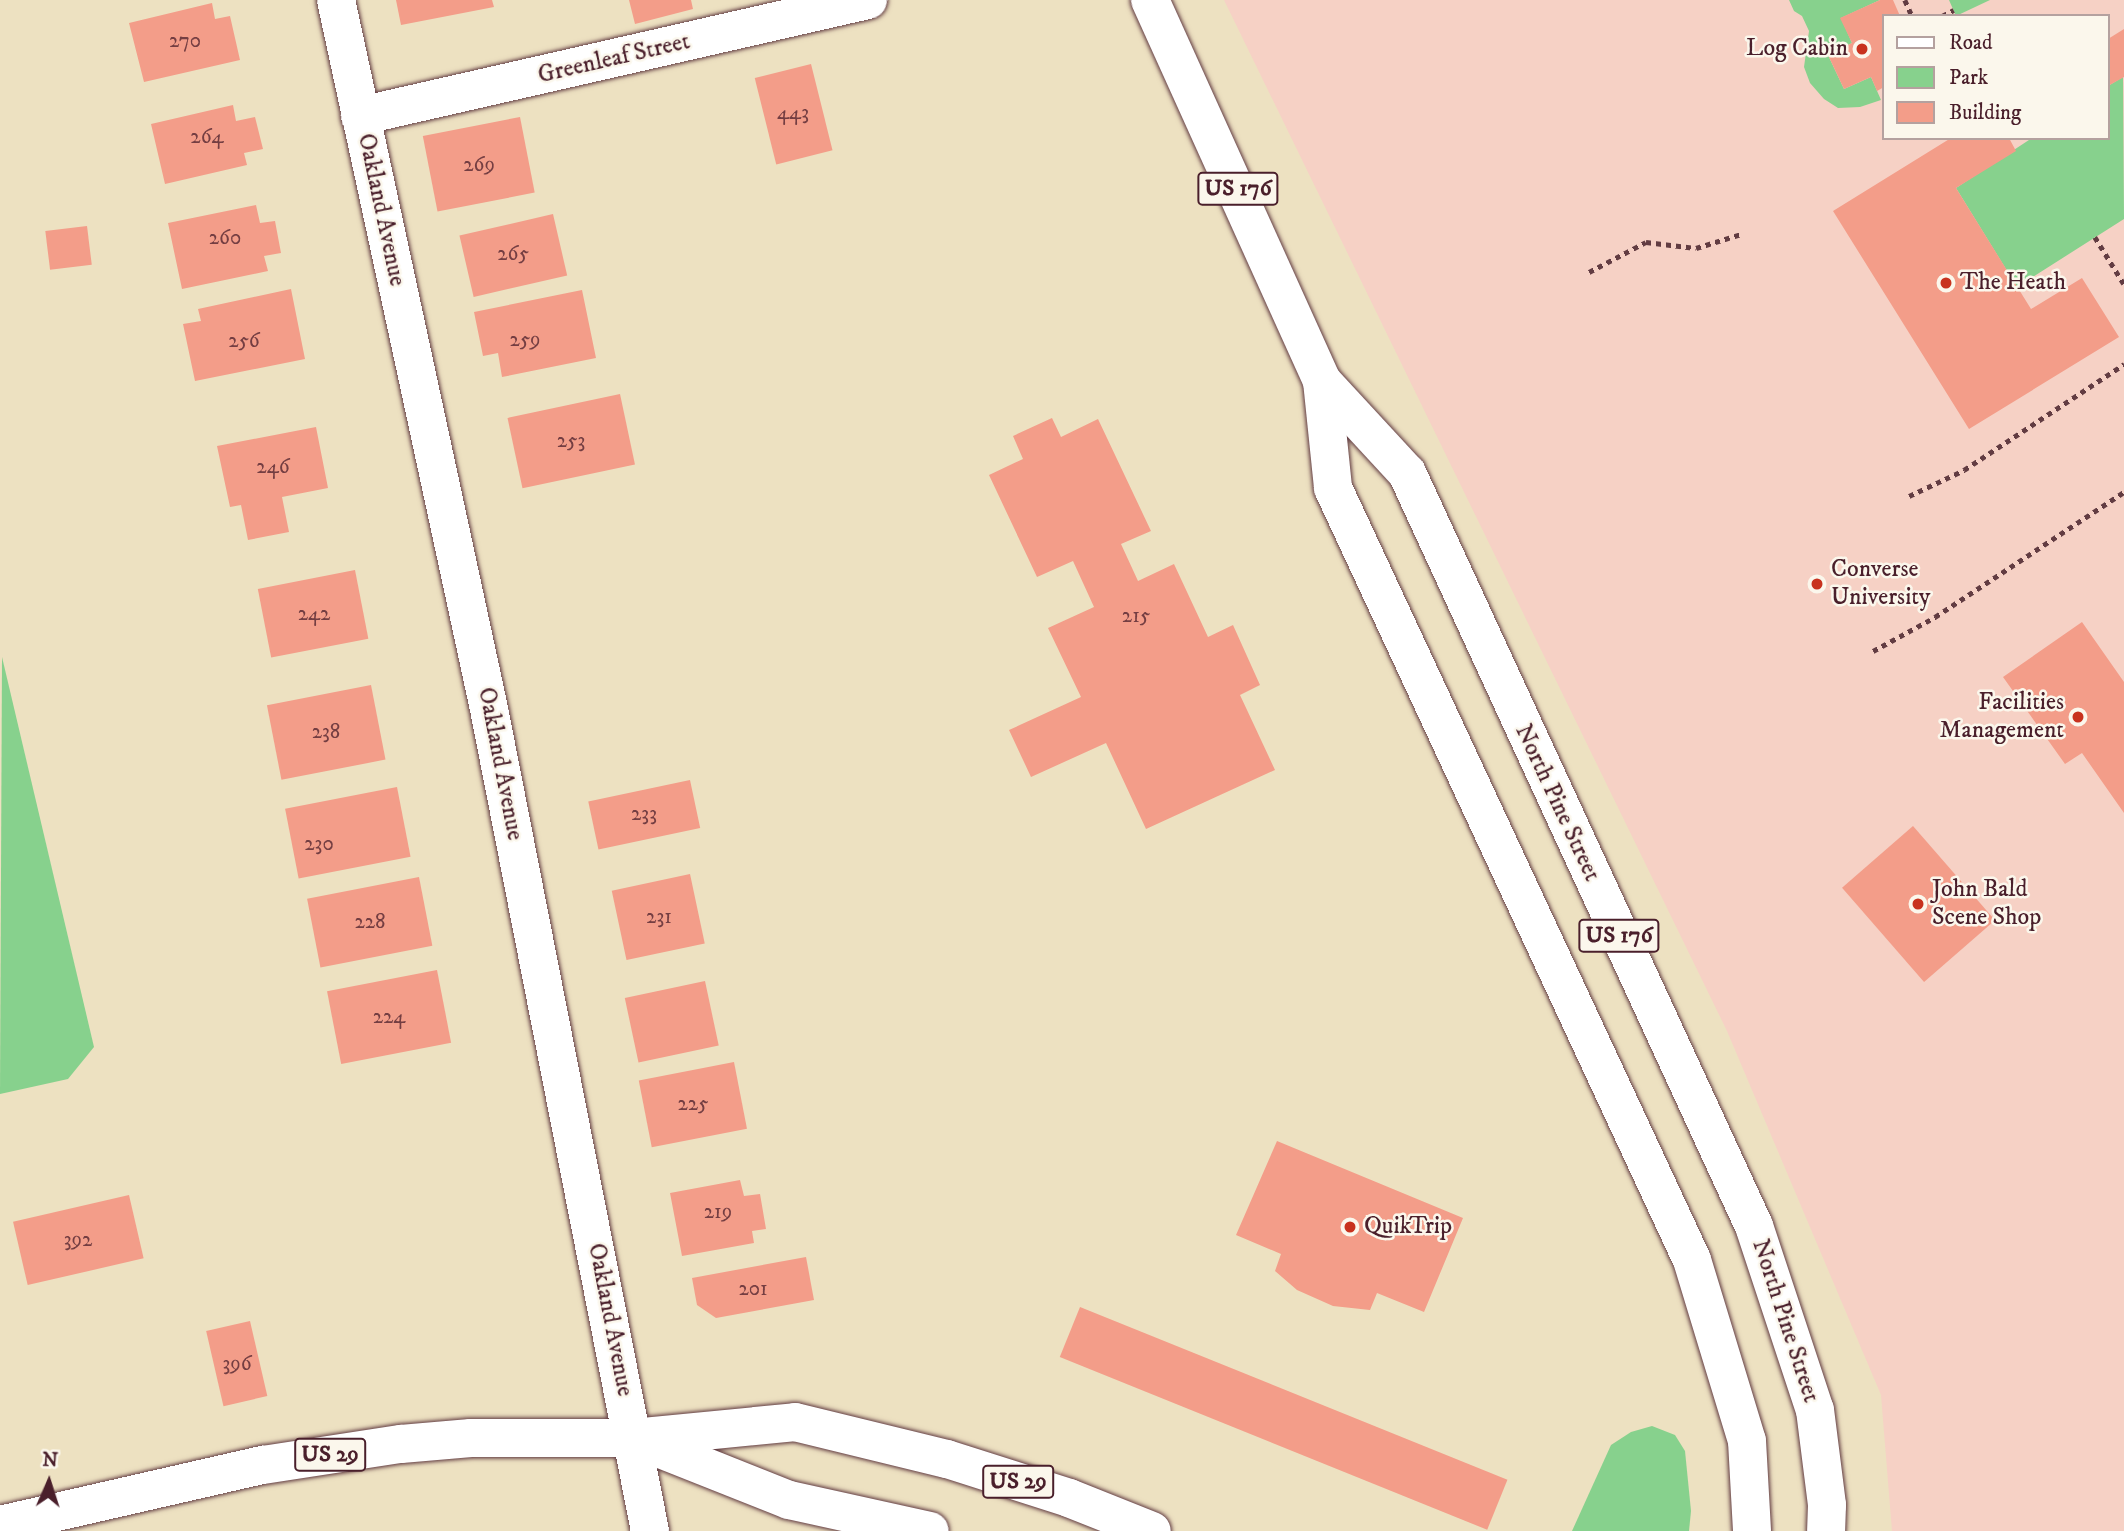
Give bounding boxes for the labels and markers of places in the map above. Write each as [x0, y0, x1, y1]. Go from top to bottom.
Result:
place label: Log Cabin [1746, 35, 1848, 63]
marker: Log Cabin [1854, 41, 1870, 57]
place label: The Heath [1960, 269, 2066, 297]
marker: The Heath [1938, 275, 1954, 291]
place label: Converse University [1831, 556, 1930, 612]
marker: Converse University [1809, 576, 1825, 592]
place label: Facilities Management [1940, 689, 2064, 745]
marker: Facilities Management [2070, 709, 2086, 725]
place label: John Bald Scene Shop [1932, 876, 2041, 932]
marker: John Bald Scene Shop [1910, 896, 1926, 912]
place label: QuikTrip [1364, 1213, 1452, 1241]
marker: QuikTrip [1342, 1219, 1358, 1235]

